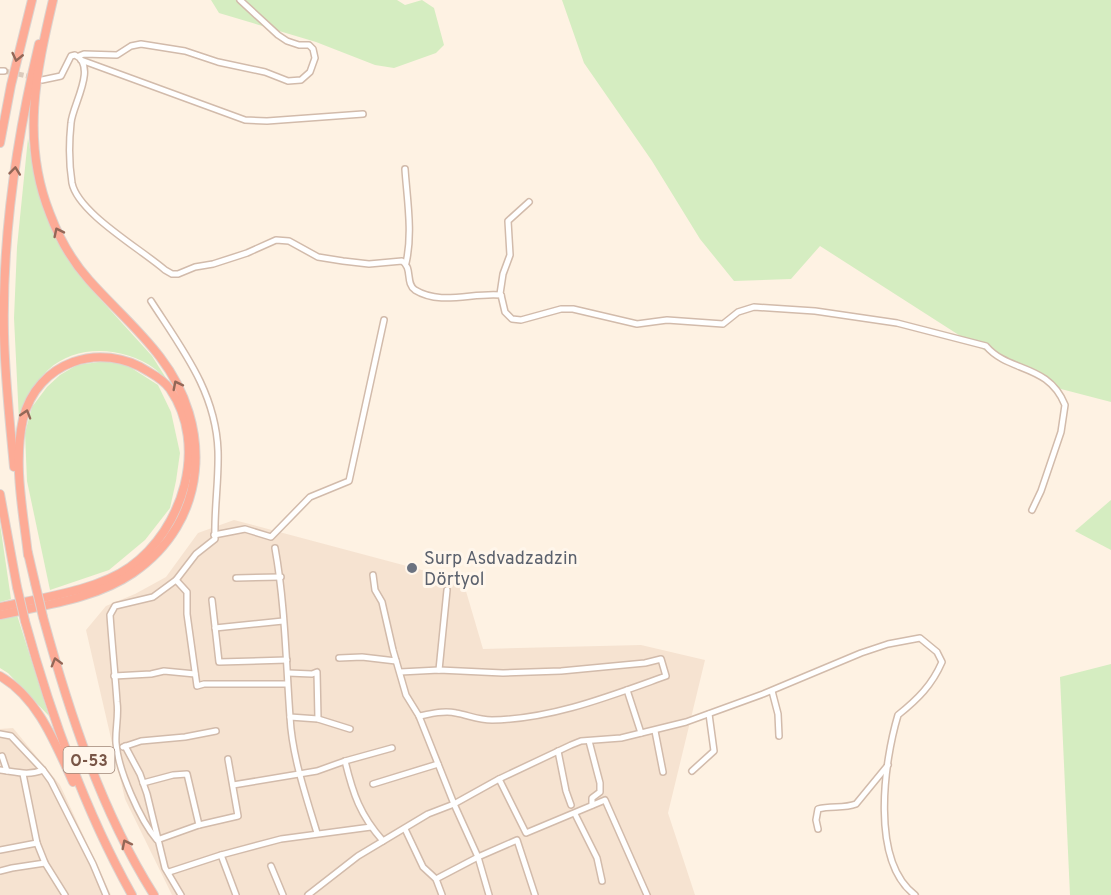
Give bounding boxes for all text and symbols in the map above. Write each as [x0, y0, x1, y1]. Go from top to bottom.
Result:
one-way arrow [12, 52, 25, 62]
one-way arrow [8, 166, 21, 175]
one-way arrow [54, 228, 66, 239]
one-way arrow [173, 381, 185, 392]
one-way arrow [19, 409, 31, 420]
place label: Surp Asdvadzadzin Dörtyol [424, 548, 578, 592]
marker: Surp Asdvadzadzin Dörtyol [405, 561, 419, 575]
one-way arrow [50, 657, 63, 667]
road number: O-53 [64, 747, 115, 773]
one-way arrow [122, 839, 134, 850]

